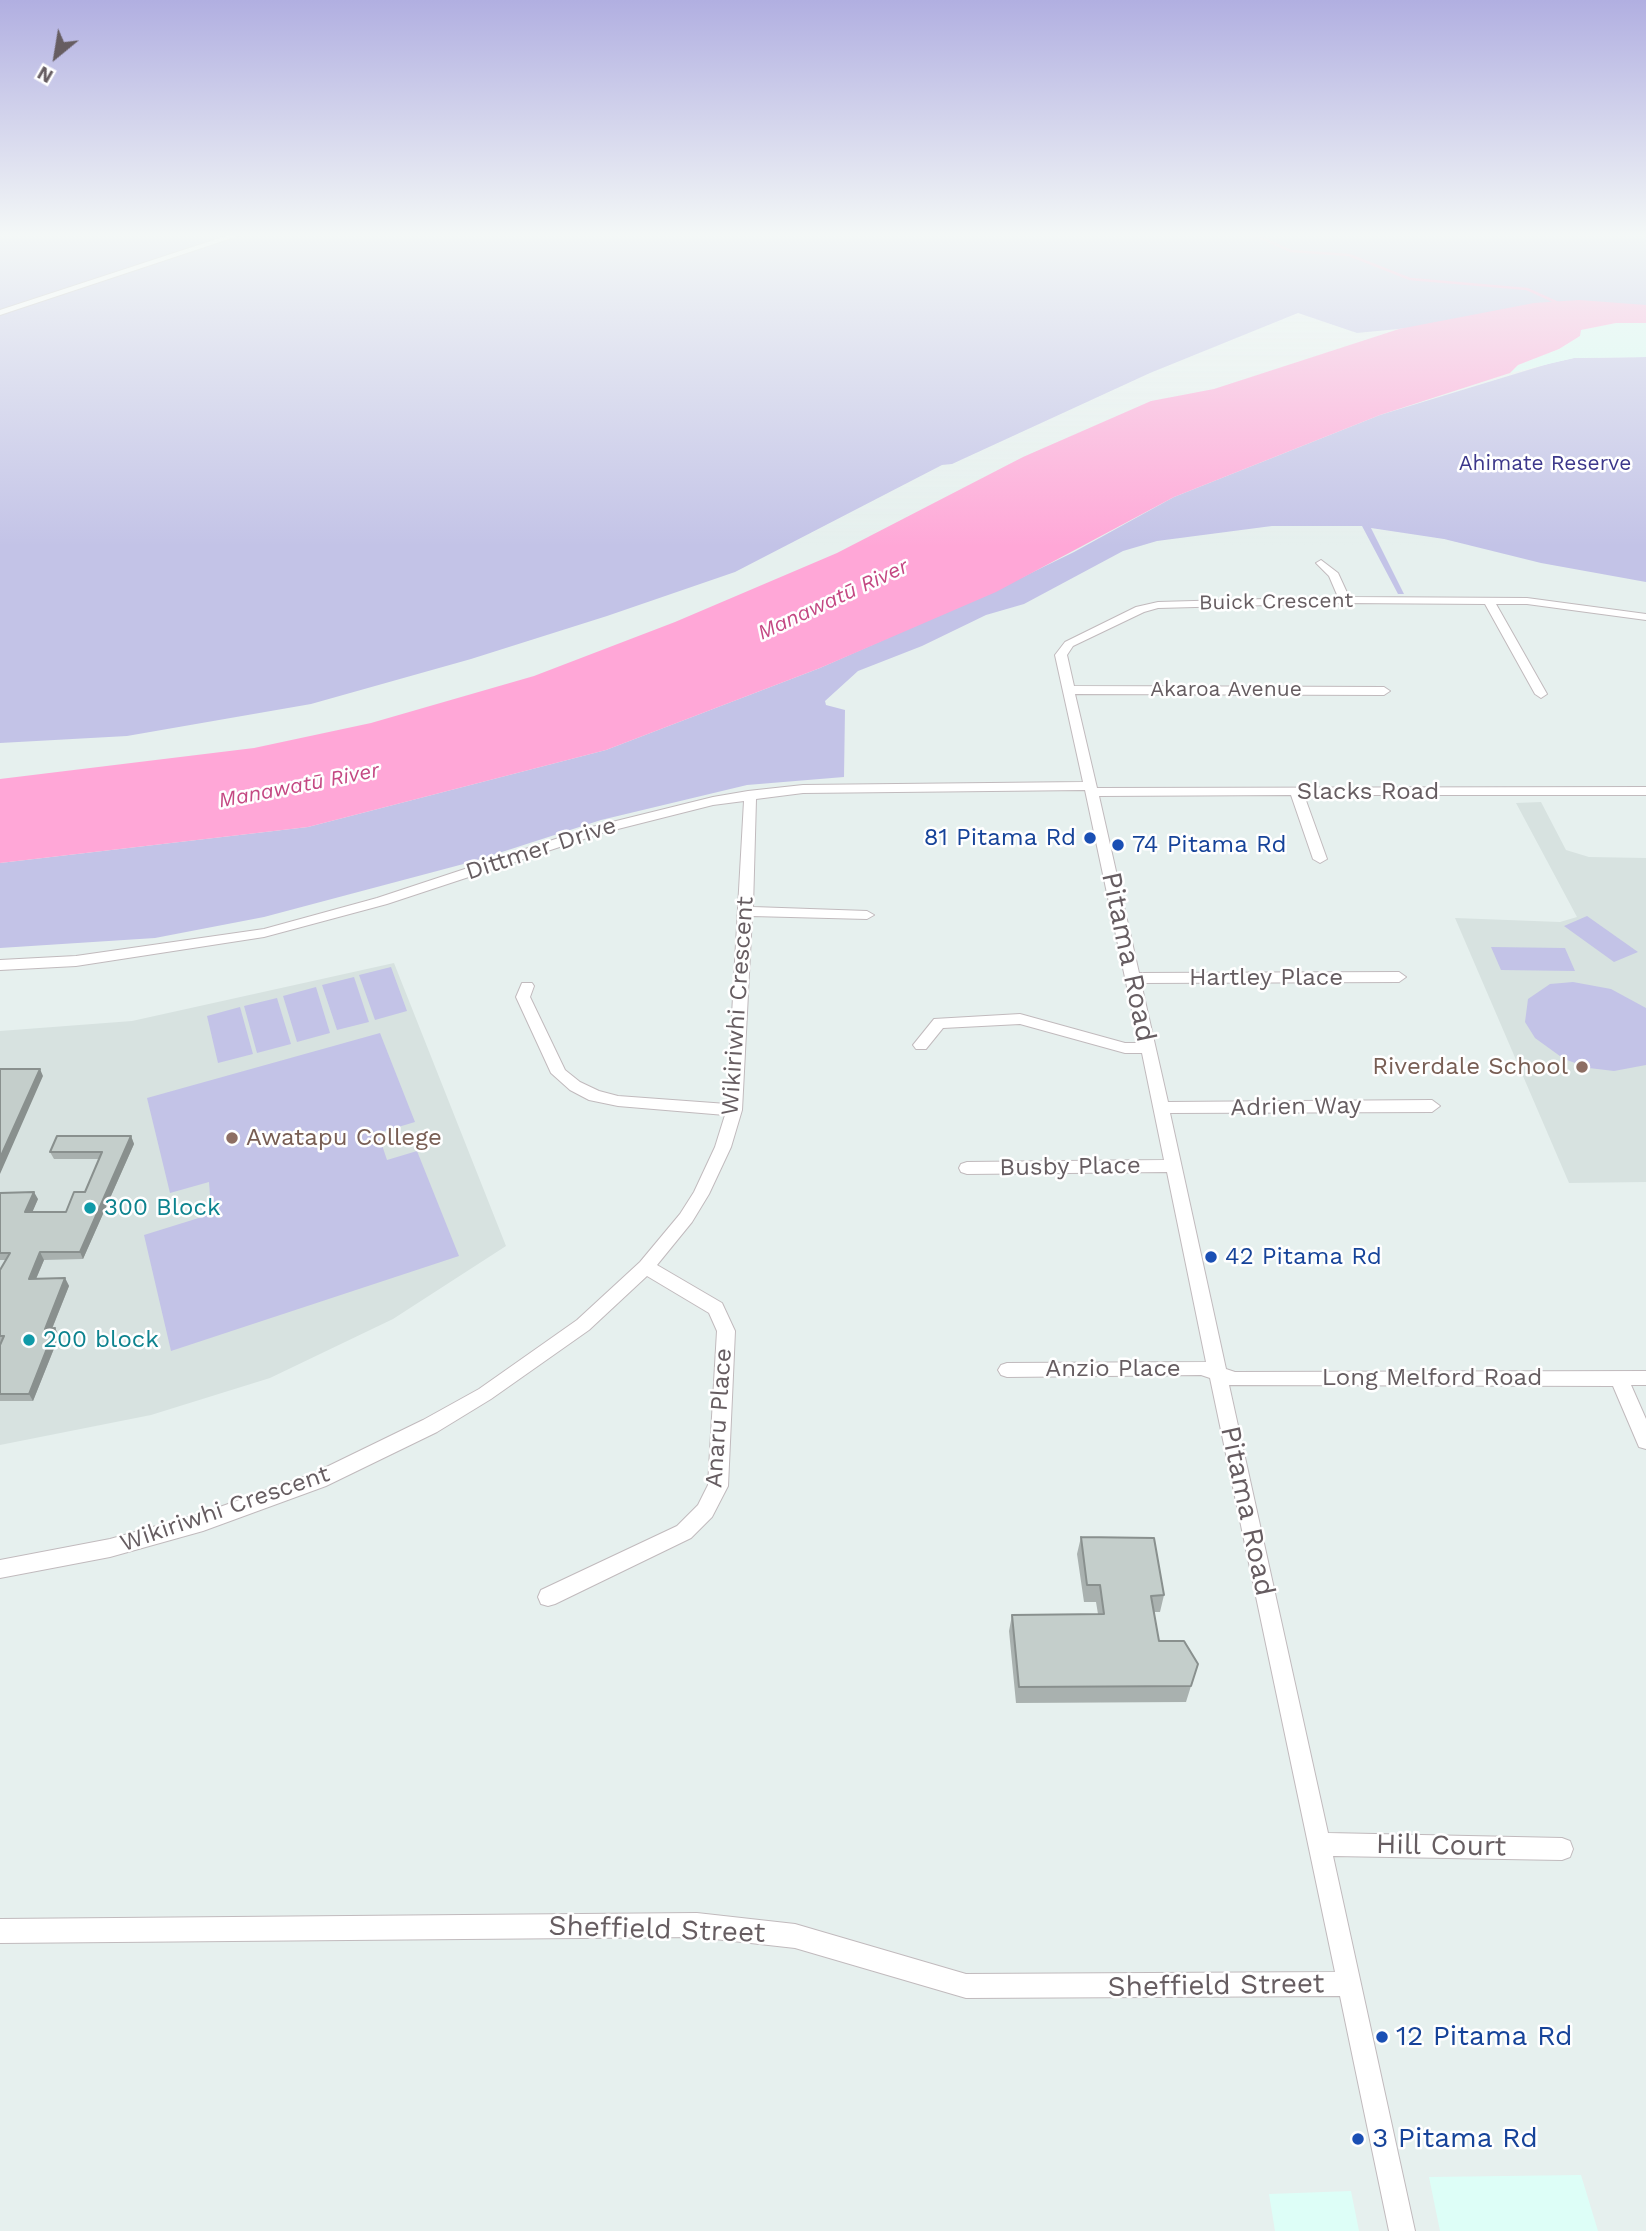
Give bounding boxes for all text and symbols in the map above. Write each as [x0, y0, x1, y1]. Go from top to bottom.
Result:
north arrow [21, 21, 91, 91]
text: N [33, 61, 57, 88]
park label: Ahimate Reserve [1459, 451, 1631, 477]
water label: Manawatū River [754, 554, 912, 646]
street label: Buick Crescent [1199, 588, 1353, 616]
street label: Akaroa Avenue [1150, 677, 1302, 703]
water label: Manawatū River [216, 758, 382, 814]
street label: Slacks Road [1297, 778, 1439, 806]
street label: Dittmer Drive [462, 811, 620, 887]
place label: 81 Pitama Rd [924, 824, 1076, 852]
marker: 81 Pitama Rd [1082, 830, 1098, 846]
place label: 74 Pitama Rd [1132, 831, 1287, 859]
marker: 74 Pitama Rd [1110, 837, 1126, 853]
street label: Pitama Road [1094, 869, 1162, 1045]
street label: Wikiriwhi Crescent [716, 896, 760, 1116]
street label: Hartley Place [1189, 964, 1343, 992]
place label: Riverdale School [1372, 1053, 1568, 1081]
marker: Riverdale School [1574, 1059, 1590, 1075]
street label: Adrien Way [1230, 1091, 1362, 1123]
place label: Awatapu College [246, 1124, 442, 1152]
marker: Awatapu College [224, 1130, 240, 1146]
street label: Busby Place [999, 1151, 1141, 1183]
place label: 300 Block [104, 1194, 220, 1222]
marker: 300 Block [82, 1200, 98, 1216]
place label: 42 Pitama Rd [1225, 1243, 1382, 1271]
marker: 42 Pitama Rd [1203, 1249, 1219, 1265]
place label: 200 block [43, 1326, 159, 1354]
marker: 200 block [21, 1332, 37, 1348]
street label: Anaru Place [700, 1347, 738, 1489]
street label: Anzio Place [1045, 1355, 1181, 1383]
street label: Long Melford Road [1322, 1364, 1542, 1392]
street label: Pitama Road [1213, 1423, 1281, 1599]
street label: Wikiriwhi Crescent [117, 1460, 333, 1558]
street label: Hill Court [1376, 1828, 1506, 1864]
street label: Sheffield Street [548, 1909, 766, 1951]
street label: Sheffield Street [1107, 1967, 1325, 2005]
place label: 12 Pitama Rd [1396, 2020, 1573, 2054]
marker: 12 Pitama Rd [1374, 2029, 1390, 2045]
place label: 3 Pitama Rd [1372, 2122, 1538, 2156]
marker: 3 Pitama Rd [1350, 2131, 1366, 2147]

